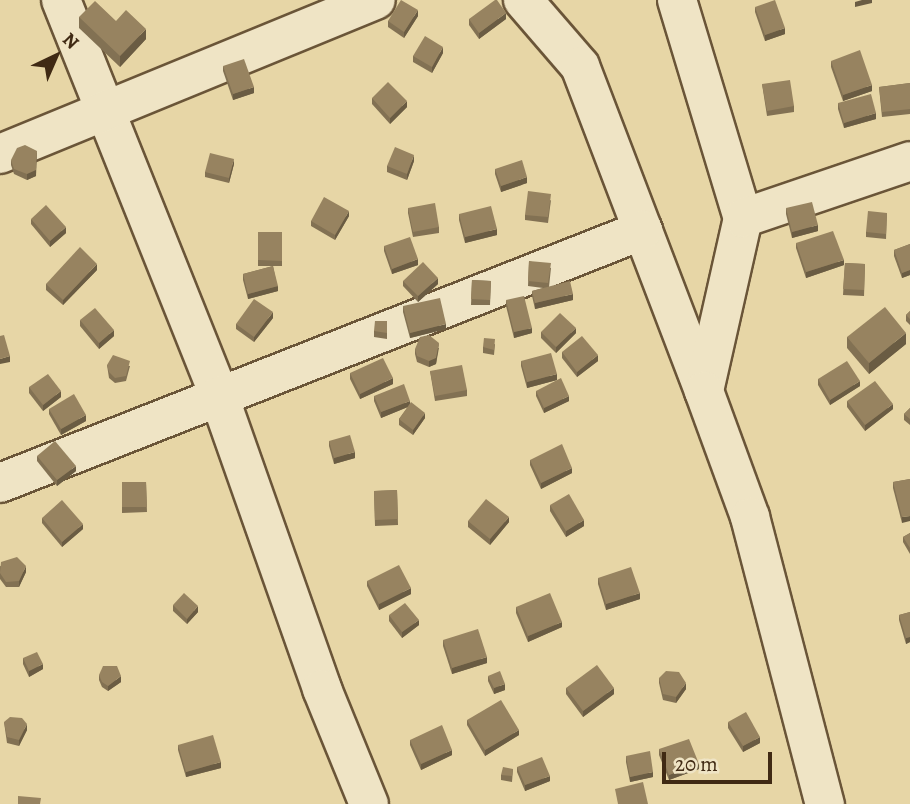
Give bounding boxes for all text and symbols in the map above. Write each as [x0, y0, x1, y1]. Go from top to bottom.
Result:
north arrow [21, 21, 91, 91]
text: N [57, 27, 85, 55]
scale bar [665, 738, 775, 782]
text: 20 m [675, 750, 718, 778]

